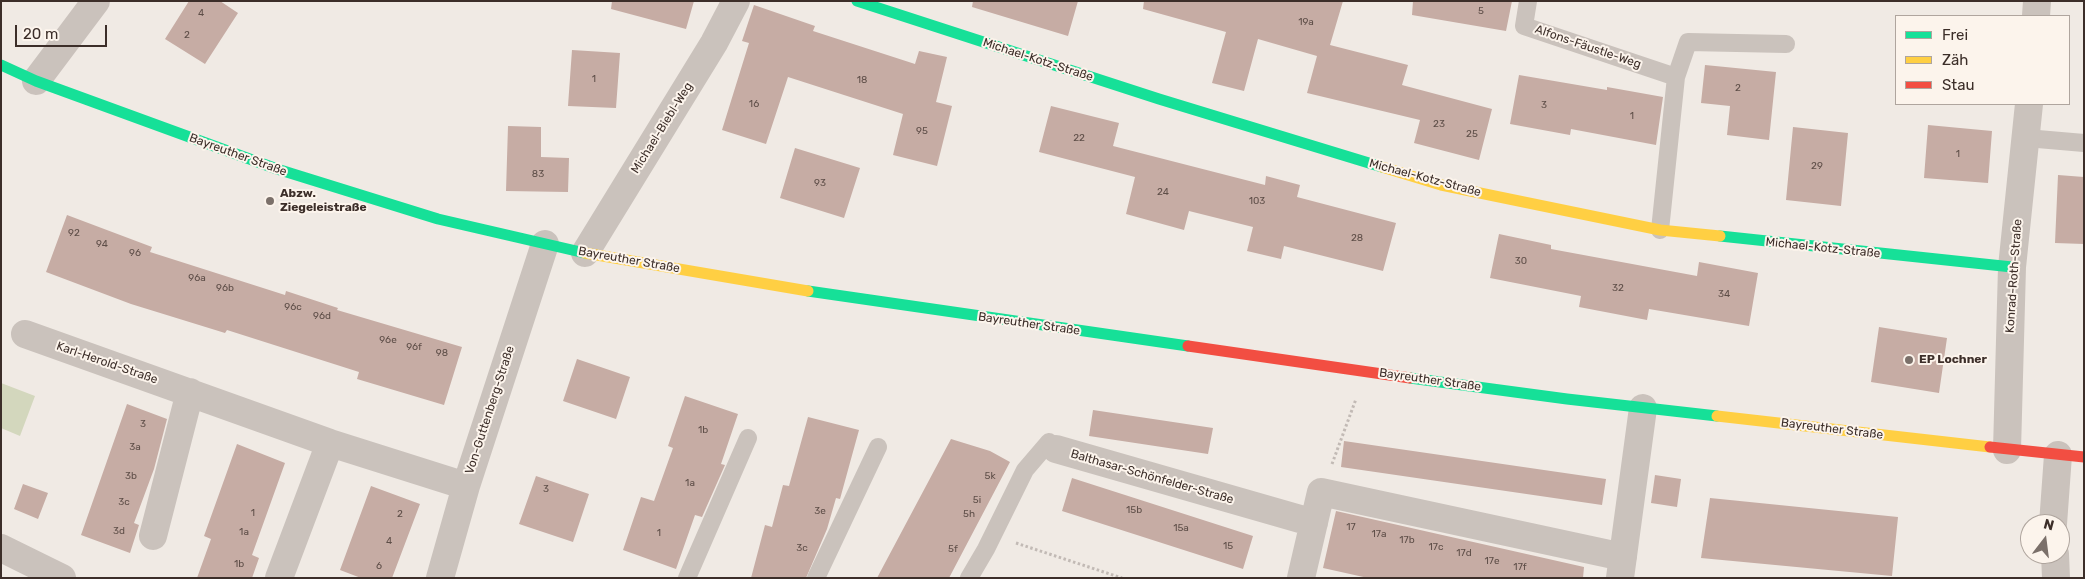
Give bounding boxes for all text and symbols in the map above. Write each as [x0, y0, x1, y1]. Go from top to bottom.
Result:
house number: 5 [1478, 5, 1484, 17]
house number: 4 [198, 7, 204, 19]
scale bar [18, 15, 110, 47]
legend [1895, 15, 2070, 105]
house number: 19a [1298, 16, 1314, 28]
street label: Alfons-Fäustle-Weg [1533, 22, 1643, 72]
text: 20 m [23, 25, 58, 43]
text: Frei [1942, 26, 1968, 44]
house number: 2 [184, 29, 190, 41]
street label: Michael-Kotz-Straße [981, 35, 1095, 85]
text: Zäh [1942, 51, 1968, 69]
house number: 1 [592, 73, 596, 85]
house number: 18 [857, 74, 867, 86]
text: Stau [1942, 76, 1975, 94]
street label: Michael-Biebl-Weg [628, 80, 696, 176]
house number: 2 [1735, 82, 1741, 94]
house number: 16 [749, 98, 759, 110]
house number: 3 [1541, 99, 1547, 111]
house number: 1 [1630, 110, 1634, 122]
house number: 23 [1433, 118, 1445, 130]
house number: 95 [916, 125, 928, 137]
house number: 25 [1466, 128, 1478, 140]
street label: Bayreuther Straße [187, 131, 289, 179]
house number: 22 [1073, 132, 1085, 144]
house number: 1 [1956, 148, 1960, 160]
street label: Michael-Kotz-Straße [1368, 156, 1482, 200]
house number: 29 [1811, 160, 1823, 172]
house number: 83 [532, 168, 544, 180]
house number: 93 [814, 177, 826, 189]
house number: 24 [1157, 186, 1169, 198]
place label: Abzw. Ziegeleistraße [280, 187, 367, 215]
marker: Abzw. Ziegeleistraße [264, 195, 276, 207]
house number: 103 [1249, 195, 1265, 207]
street label: Konrad-Roth-Straße [2003, 219, 2025, 333]
house number: 92 [68, 227, 80, 239]
house number: 28 [1351, 232, 1363, 244]
street label: Michael-Kotz-Straße [1765, 235, 1881, 261]
house number: 94 [96, 238, 108, 250]
street label: Bayreuther Straße [577, 244, 681, 276]
house number: 96 [129, 247, 141, 259]
house number: 30 [1515, 255, 1527, 267]
house number: 96a [188, 272, 206, 284]
house number: 96b [216, 282, 234, 294]
house number: 32 [1612, 282, 1624, 294]
house number: 34 [1718, 288, 1730, 300]
house number: 96c [284, 301, 302, 313]
house number: 96d [313, 310, 331, 322]
street label: Bayreuther Straße [977, 310, 1081, 338]
house number: 96e [379, 334, 397, 346]
street label: Karl-Herold-Straße [54, 339, 160, 387]
house number: 96f [406, 341, 422, 353]
street label: Von-Guttenberg-Straße [462, 344, 518, 476]
house number: 98 [436, 347, 448, 359]
place label: EP Lochner [1919, 353, 1987, 367]
marker: EP Lochner [1903, 354, 1915, 366]
street label: Bayreuther Straße [1378, 366, 1482, 394]
street label: Bayreuther Straße [1780, 416, 1884, 442]
house number: 3 [140, 418, 146, 430]
house number: 1b [698, 424, 708, 436]
house number: 3a [129, 441, 141, 453]
street label: Balthasar-Schönfelder-Straße [1069, 447, 1235, 507]
house number: 3b [125, 470, 137, 482]
house number: 5k [984, 470, 996, 482]
house number: 1a [685, 477, 695, 489]
house number: 3 [543, 483, 549, 495]
house number: 5i [973, 494, 981, 506]
house number: 3c [118, 496, 130, 508]
house number: 15b [1126, 504, 1142, 516]
house number: 3e [814, 505, 826, 517]
house number: 1 [251, 507, 255, 519]
house number: 2 [397, 508, 403, 520]
house number: 5h [963, 508, 975, 520]
north arrow [2020, 514, 2070, 564]
text: N [2042, 515, 2056, 535]
house number: 17 [1346, 521, 1356, 533]
house number: 15a [1173, 522, 1189, 534]
house number: 3d [113, 525, 125, 537]
house number: 1a [239, 526, 249, 538]
house number: 1 [657, 527, 661, 539]
house number: 17a [1372, 528, 1386, 540]
house number: 17b [1399, 534, 1415, 546]
house number: 4 [386, 535, 392, 547]
house number: 15 [1223, 540, 1233, 552]
house number: 17c [1429, 541, 1443, 553]
house number: 3c [796, 542, 808, 554]
house number: 5f [948, 543, 958, 555]
house number: 17d [1456, 547, 1472, 559]
house number: 17e [1484, 555, 1500, 567]
house number: 1b [234, 558, 244, 570]
house number: 6 [376, 560, 382, 572]
house number: 17f [1513, 561, 1527, 573]

